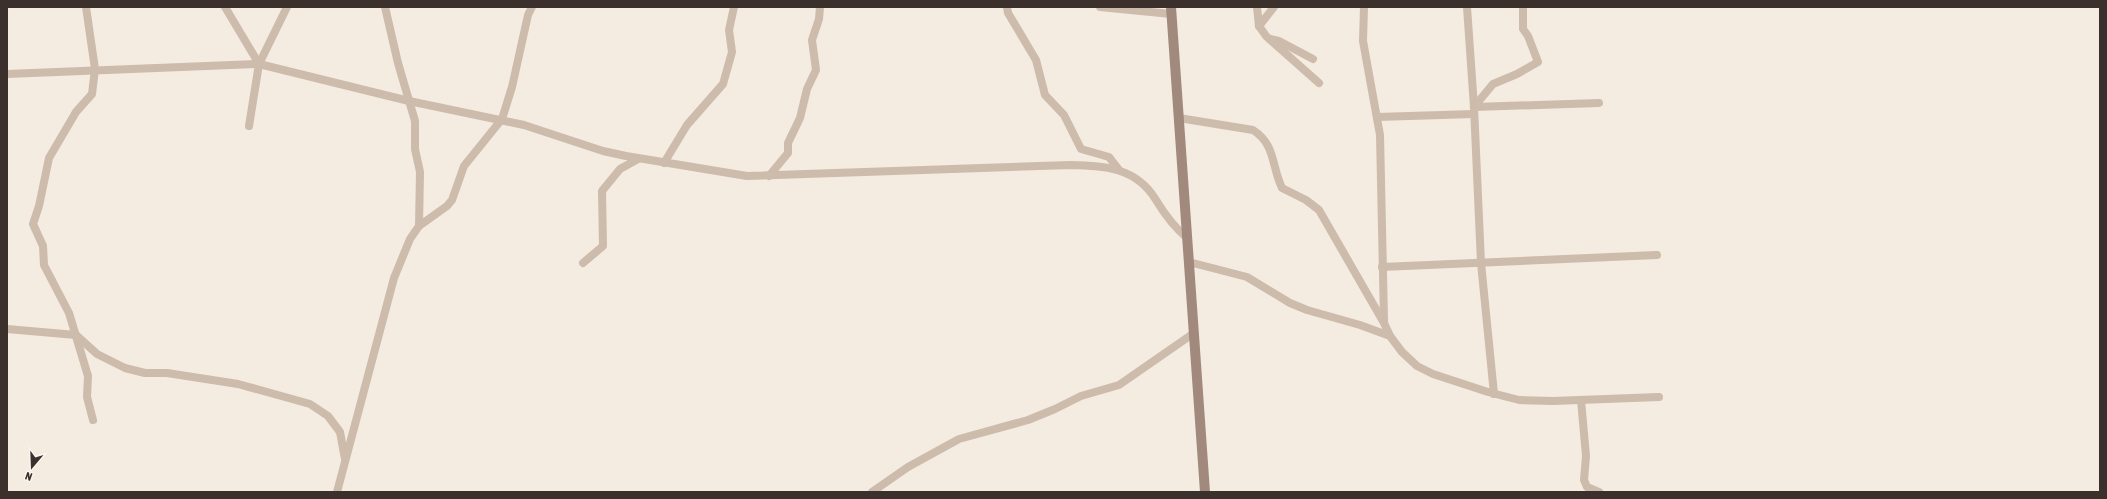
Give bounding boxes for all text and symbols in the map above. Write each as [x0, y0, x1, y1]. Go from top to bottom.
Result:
north arrow [12, 447, 52, 487]
text: N [24, 470, 34, 483]

